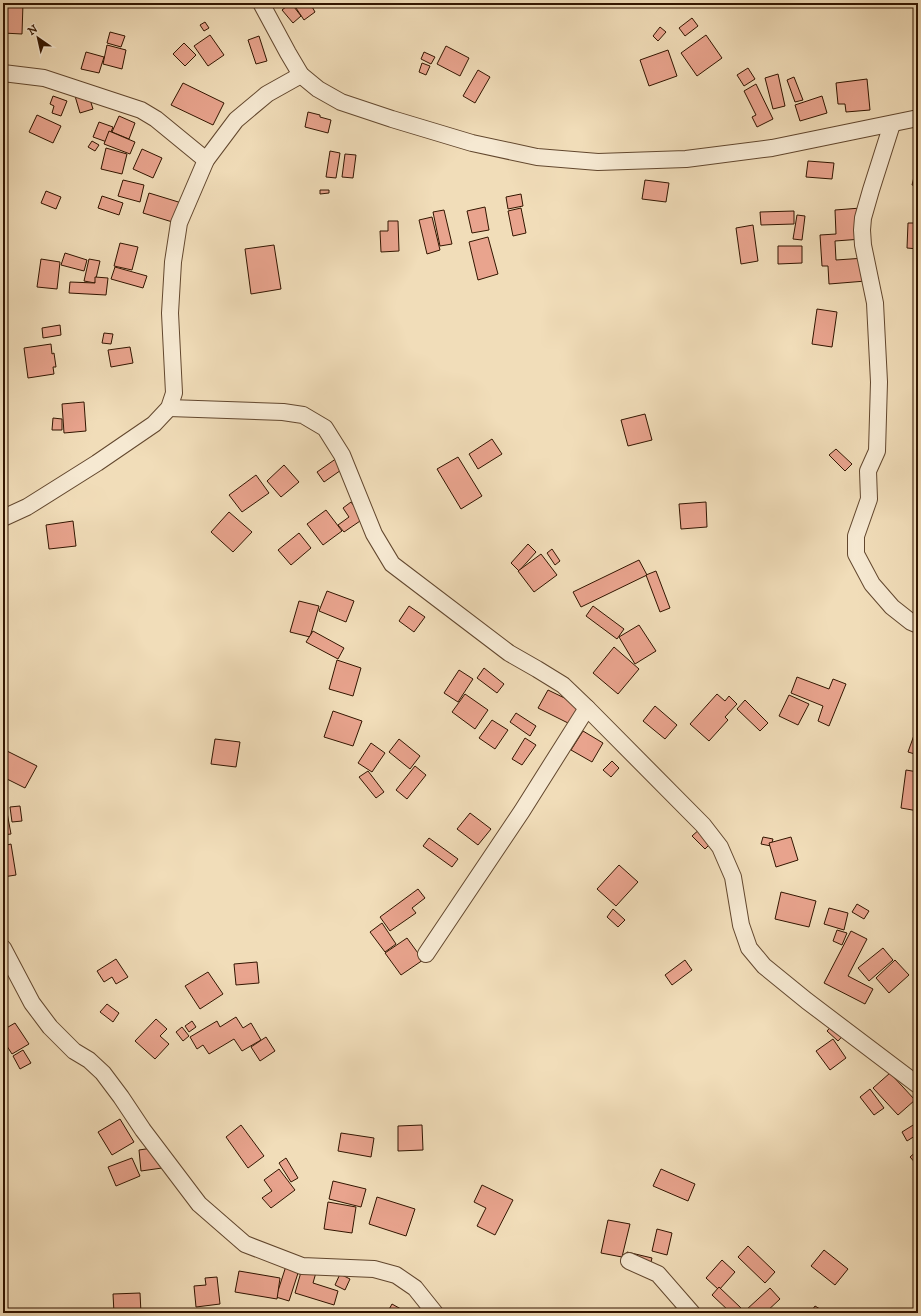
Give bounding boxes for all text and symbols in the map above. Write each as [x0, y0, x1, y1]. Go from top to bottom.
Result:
north arrow [18, 18, 58, 58]
text: N [25, 22, 41, 39]

